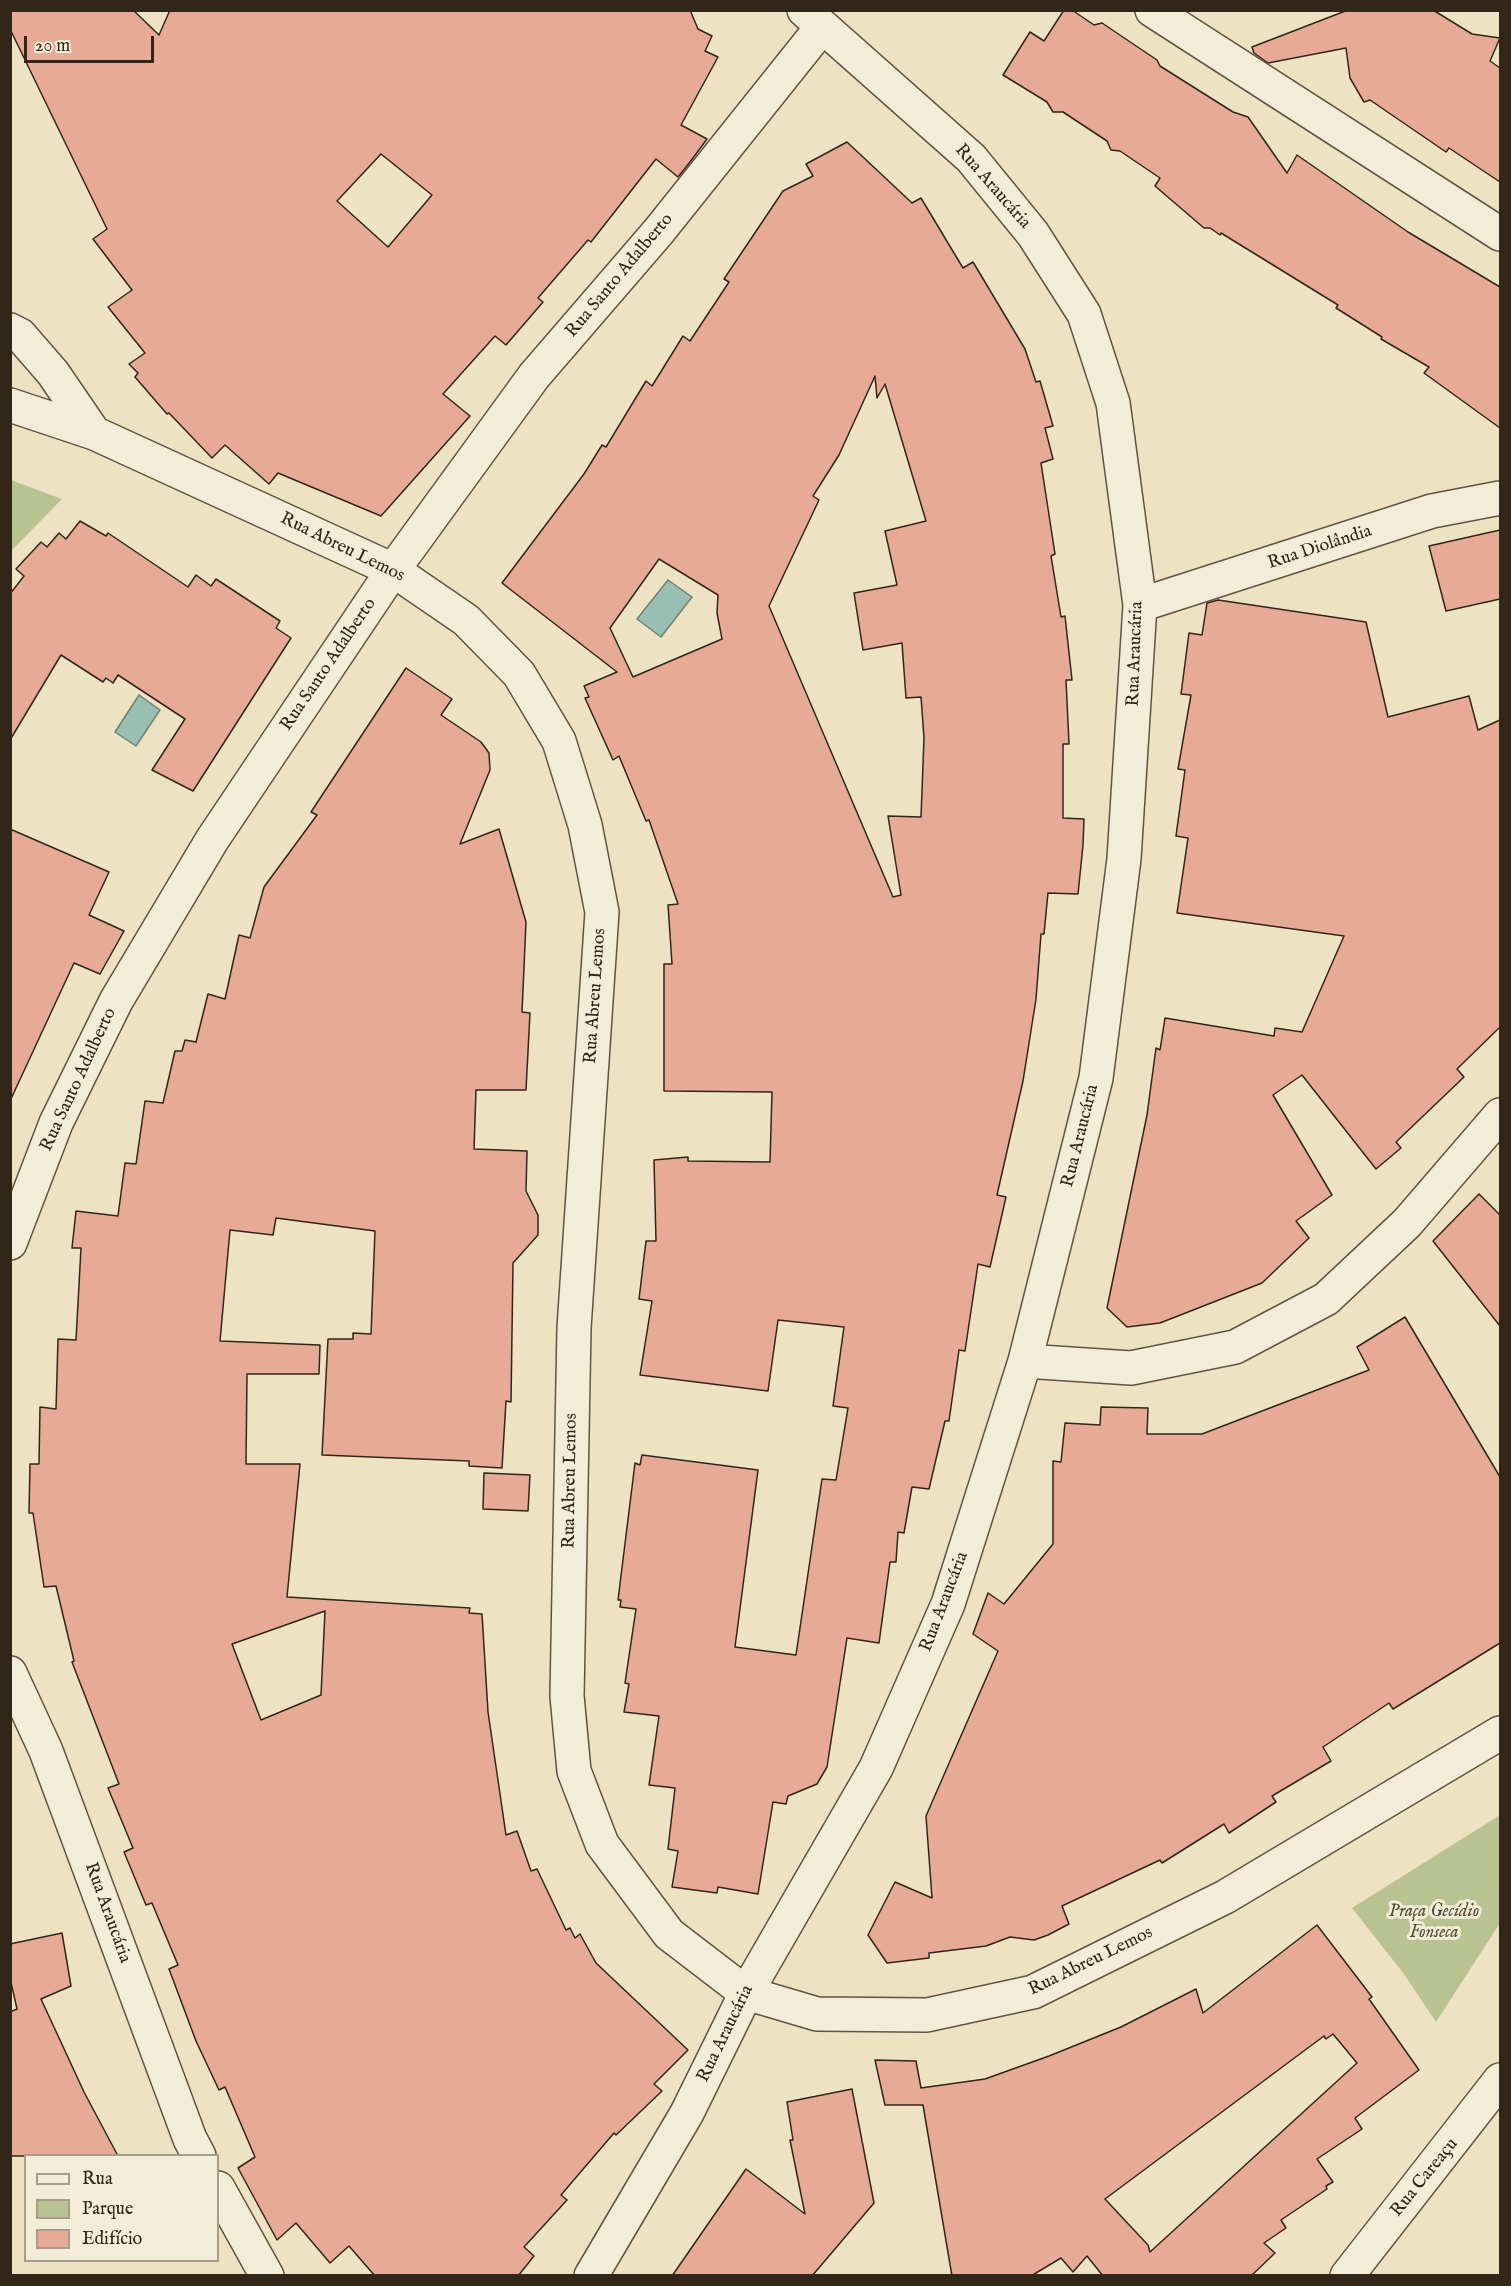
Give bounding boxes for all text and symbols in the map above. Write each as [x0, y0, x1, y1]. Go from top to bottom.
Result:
scale bar [27, 24, 158, 62]
text: 20 m [35, 35, 70, 58]
street label: Rua Araucária [949, 140, 1035, 234]
street label: Rua Santo Adalberto [562, 209, 678, 343]
street label: Rua Abreu Lemos [276, 509, 408, 587]
street label: Rua Diolândia [1265, 521, 1375, 575]
street label: Rua Santo Adalberto [277, 594, 381, 736]
street label: Rua Araucária [1123, 601, 1149, 707]
street label: Rua Abreu Lemos [580, 928, 612, 1064]
street label: Rua Santo Adalberto [36, 1005, 122, 1155]
street label: Rua Araucária [1058, 1082, 1104, 1190]
street label: Rua Abreu Lemos [559, 1413, 583, 1549]
street label: Rua Araucária [916, 1549, 974, 1655]
street label: Rua Araucária [79, 1860, 135, 1966]
park label: Praça Gecídio Fonseca [1389, 1901, 1479, 1944]
street label: Rua Abreu Lemos [1025, 1923, 1157, 2001]
street label: Rua Araucária [693, 1982, 759, 2086]
street label: Rua Careaçu [1387, 2134, 1463, 2222]
legend [24, 2154, 219, 2262]
text: Rua [82, 2168, 113, 2191]
text: Parque [82, 2198, 133, 2221]
text: Edifício [82, 2228, 142, 2251]

